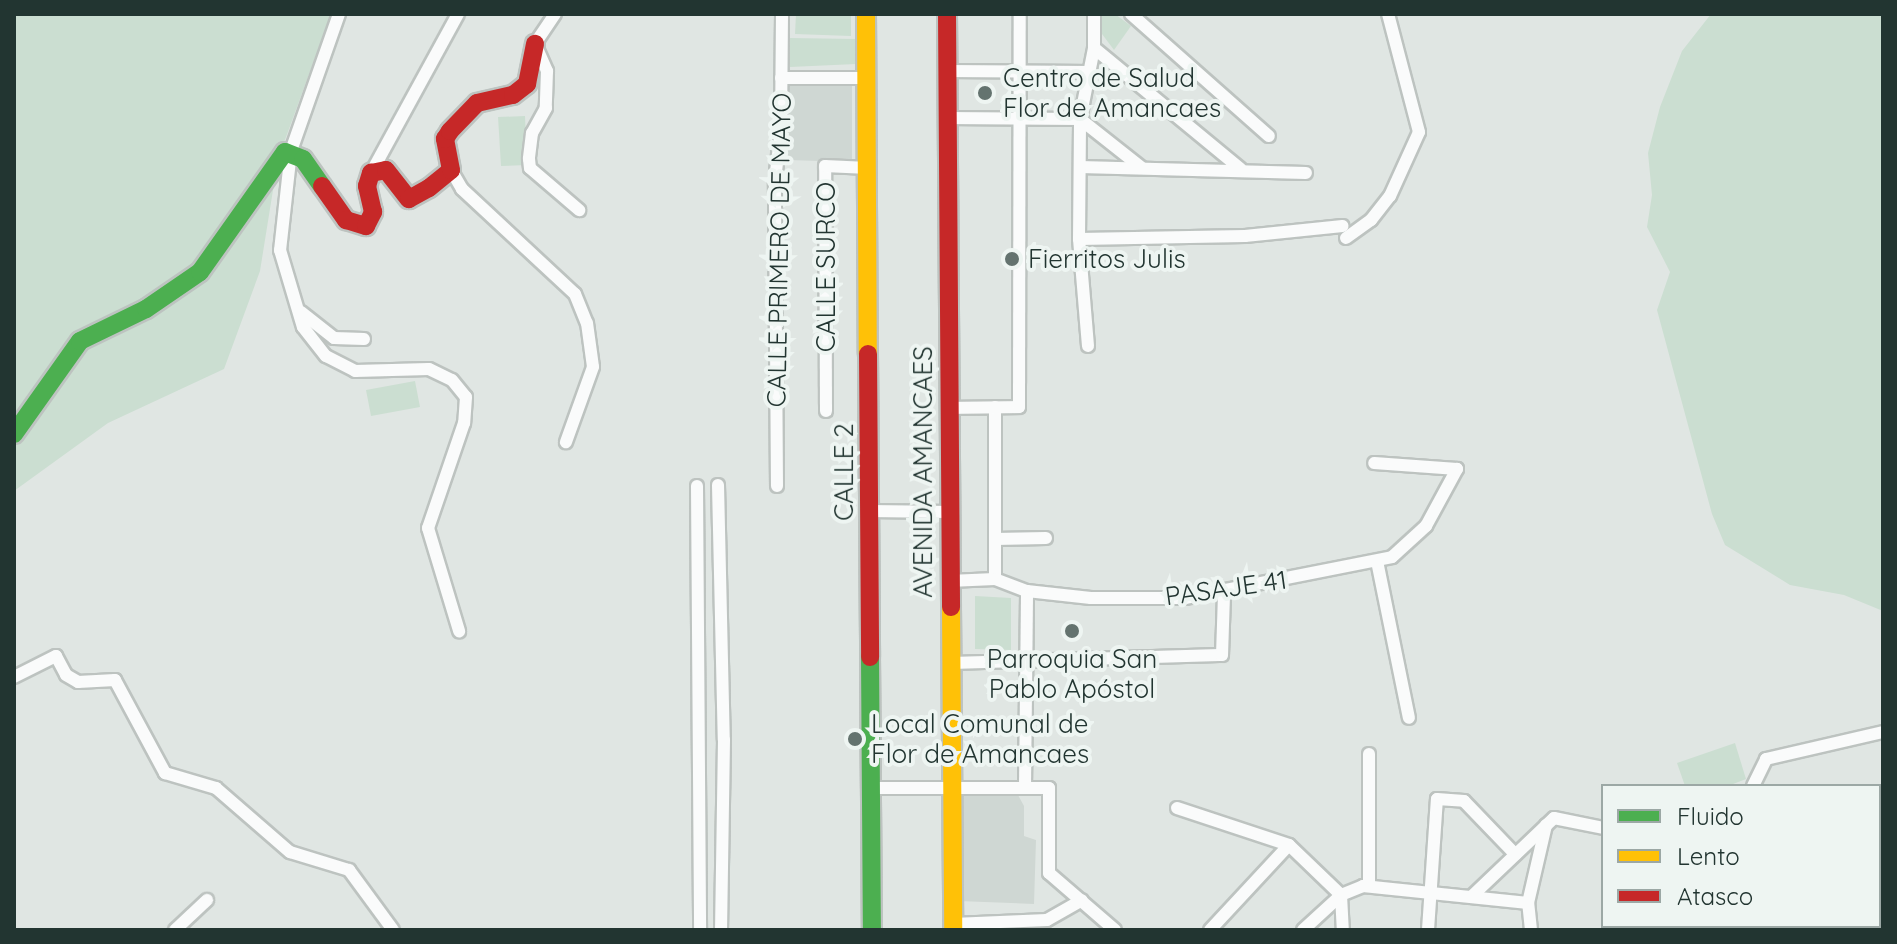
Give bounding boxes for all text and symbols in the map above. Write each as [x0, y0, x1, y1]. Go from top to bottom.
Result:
place label: Centro de Salud Flor de Amancaes [1003, 62, 1221, 124]
marker: Centro de Salud Flor de Amancaes [974, 82, 996, 104]
street label: CALLE PRIMERO DE MAYO [761, 92, 797, 408]
street label: CALLE SURCO [810, 182, 842, 352]
place label: Fierritos Julis [1028, 243, 1186, 275]
marker: Fierritos Julis [1003, 250, 1021, 268]
street label: AVENIDA AMANCAES [907, 346, 939, 598]
street label: CALLE 2 [828, 423, 860, 521]
street label: PASAJE 41 [1163, 564, 1289, 612]
marker: Parroquia San Pablo Apóstol [1063, 622, 1081, 640]
place label: Parroquia San Pablo Apóstol [987, 643, 1157, 704]
place label: Local Comunal de Flor de Amancaes [871, 708, 1089, 770]
marker: Local Comunal de Flor de Amancaes [846, 730, 864, 748]
legend [1601, 784, 1881, 928]
text: Fluido [1677, 801, 1744, 831]
text: Lento [1677, 841, 1740, 871]
text: Atasco [1677, 881, 1753, 911]

